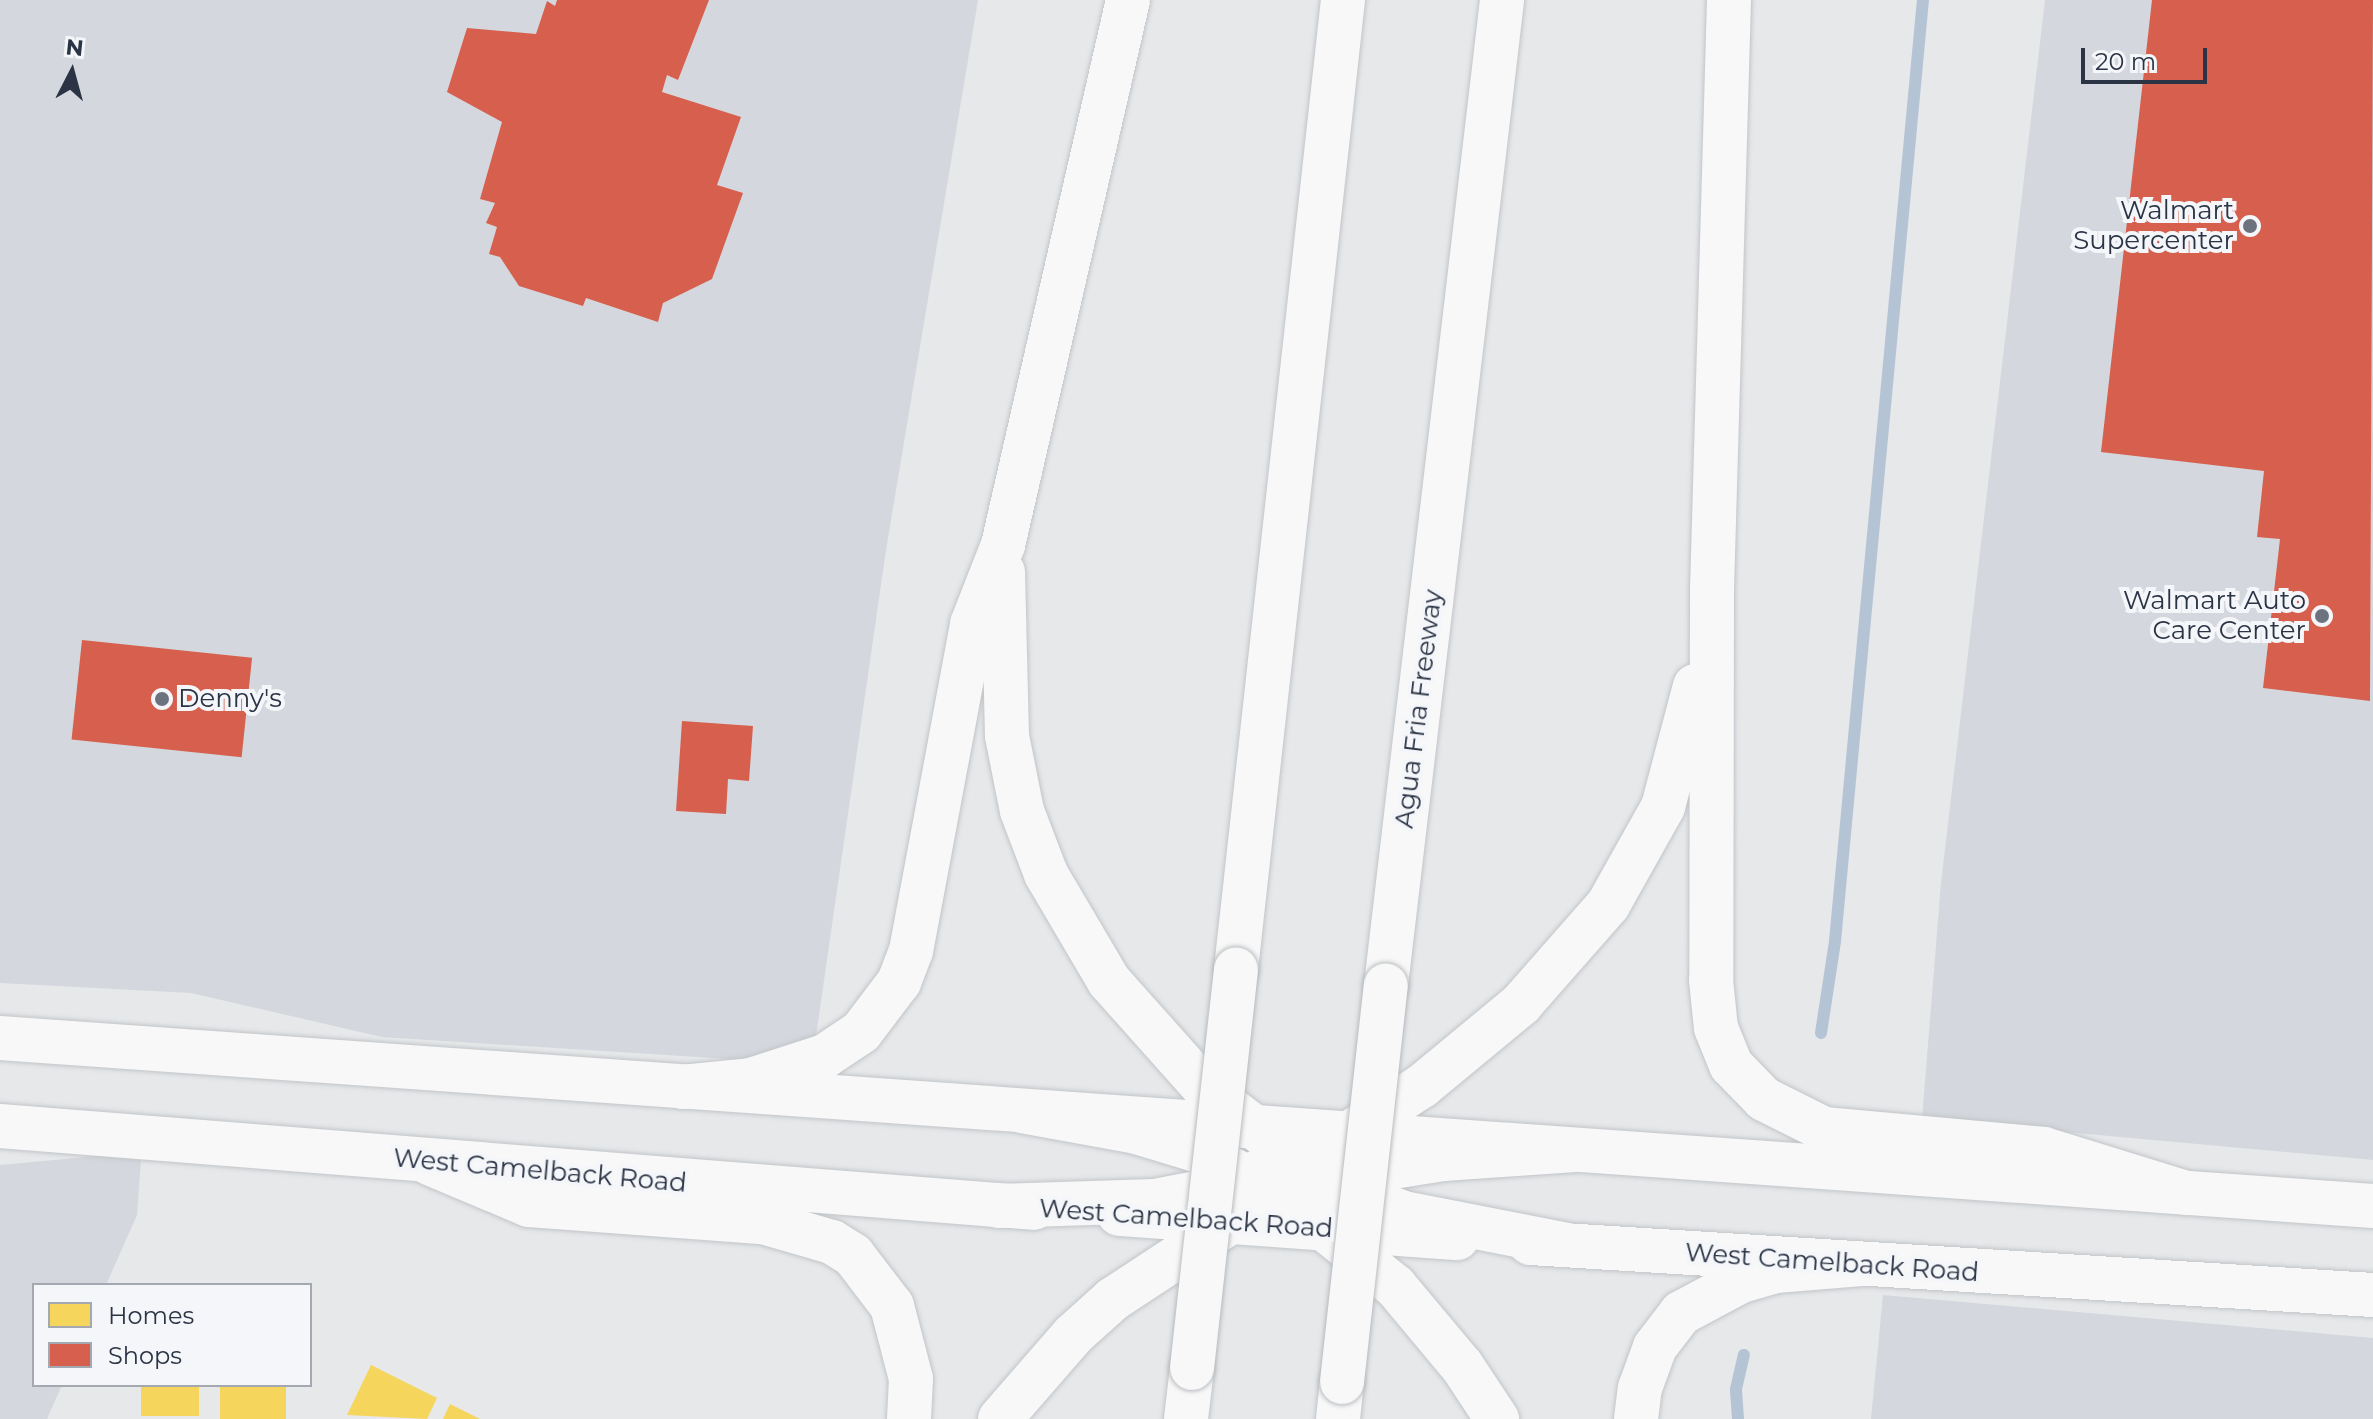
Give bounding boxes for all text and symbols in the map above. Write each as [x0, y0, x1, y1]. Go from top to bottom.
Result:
north arrow [32, 32, 112, 112]
scale bar [2085, 32, 2211, 82]
text: N [64, 33, 85, 62]
text: 20 m [2095, 47, 2156, 76]
place label: Walmart Supercenter [2073, 195, 2234, 256]
marker: Walmart Supercenter [2241, 217, 2259, 235]
place label: Walmart Auto Care Center [2123, 585, 2306, 646]
street label: Agua Fria Freeway [1389, 588, 1449, 830]
marker: Walmart Auto Care Center [2313, 607, 2331, 625]
place label: Denny's [178, 683, 282, 715]
marker: Denny's [153, 690, 171, 708]
street label: West Camelback Road [392, 1143, 688, 1199]
street label: West Camelback Road [1038, 1193, 1334, 1245]
street label: West Camelback Road [1684, 1237, 1980, 1289]
legend [32, 1283, 312, 1387]
text: Homes [108, 1301, 194, 1330]
text: Shops [108, 1341, 182, 1370]

